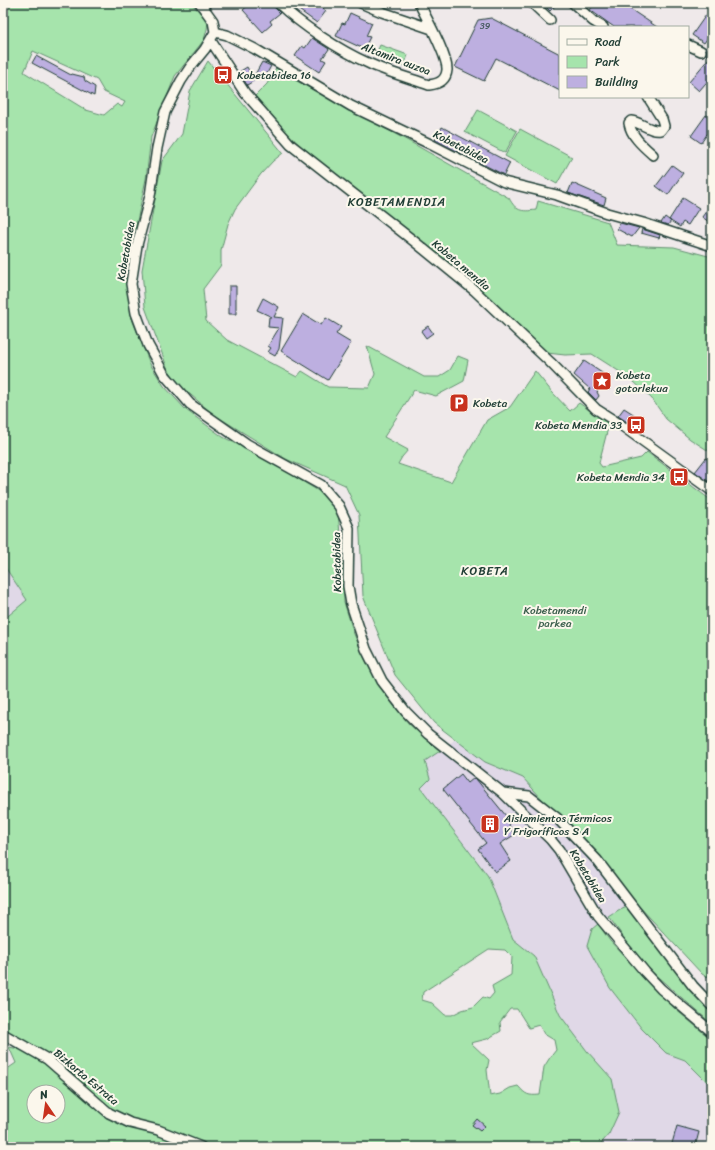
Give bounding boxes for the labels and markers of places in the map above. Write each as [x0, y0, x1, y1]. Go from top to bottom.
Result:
bus stop icon: Kobetabidea 16 [212, 64, 234, 86]
place label: Kobetabidea 16 [237, 66, 311, 85]
place label: Kobeta gotorlekua [615, 366, 668, 398]
place icon: Kobeta gotorlekua [591, 370, 613, 392]
parking icon: Kobeta [448, 392, 470, 414]
place label: Kobeta [473, 394, 508, 413]
bus stop icon: Kobeta Mendia 33 [625, 414, 647, 436]
place label: Kobeta Mendia 33 [535, 416, 622, 435]
bus stop icon: Kobeta Mendia 34 [668, 466, 690, 488]
place label: Kobeta Mendia 34 [577, 468, 665, 487]
place label: Aislamientos Térmicos Y Frigoríficos S A [503, 809, 613, 841]
building icon: Aislamientos Térmicos Y Frigoríficos S A [479, 813, 501, 835]

